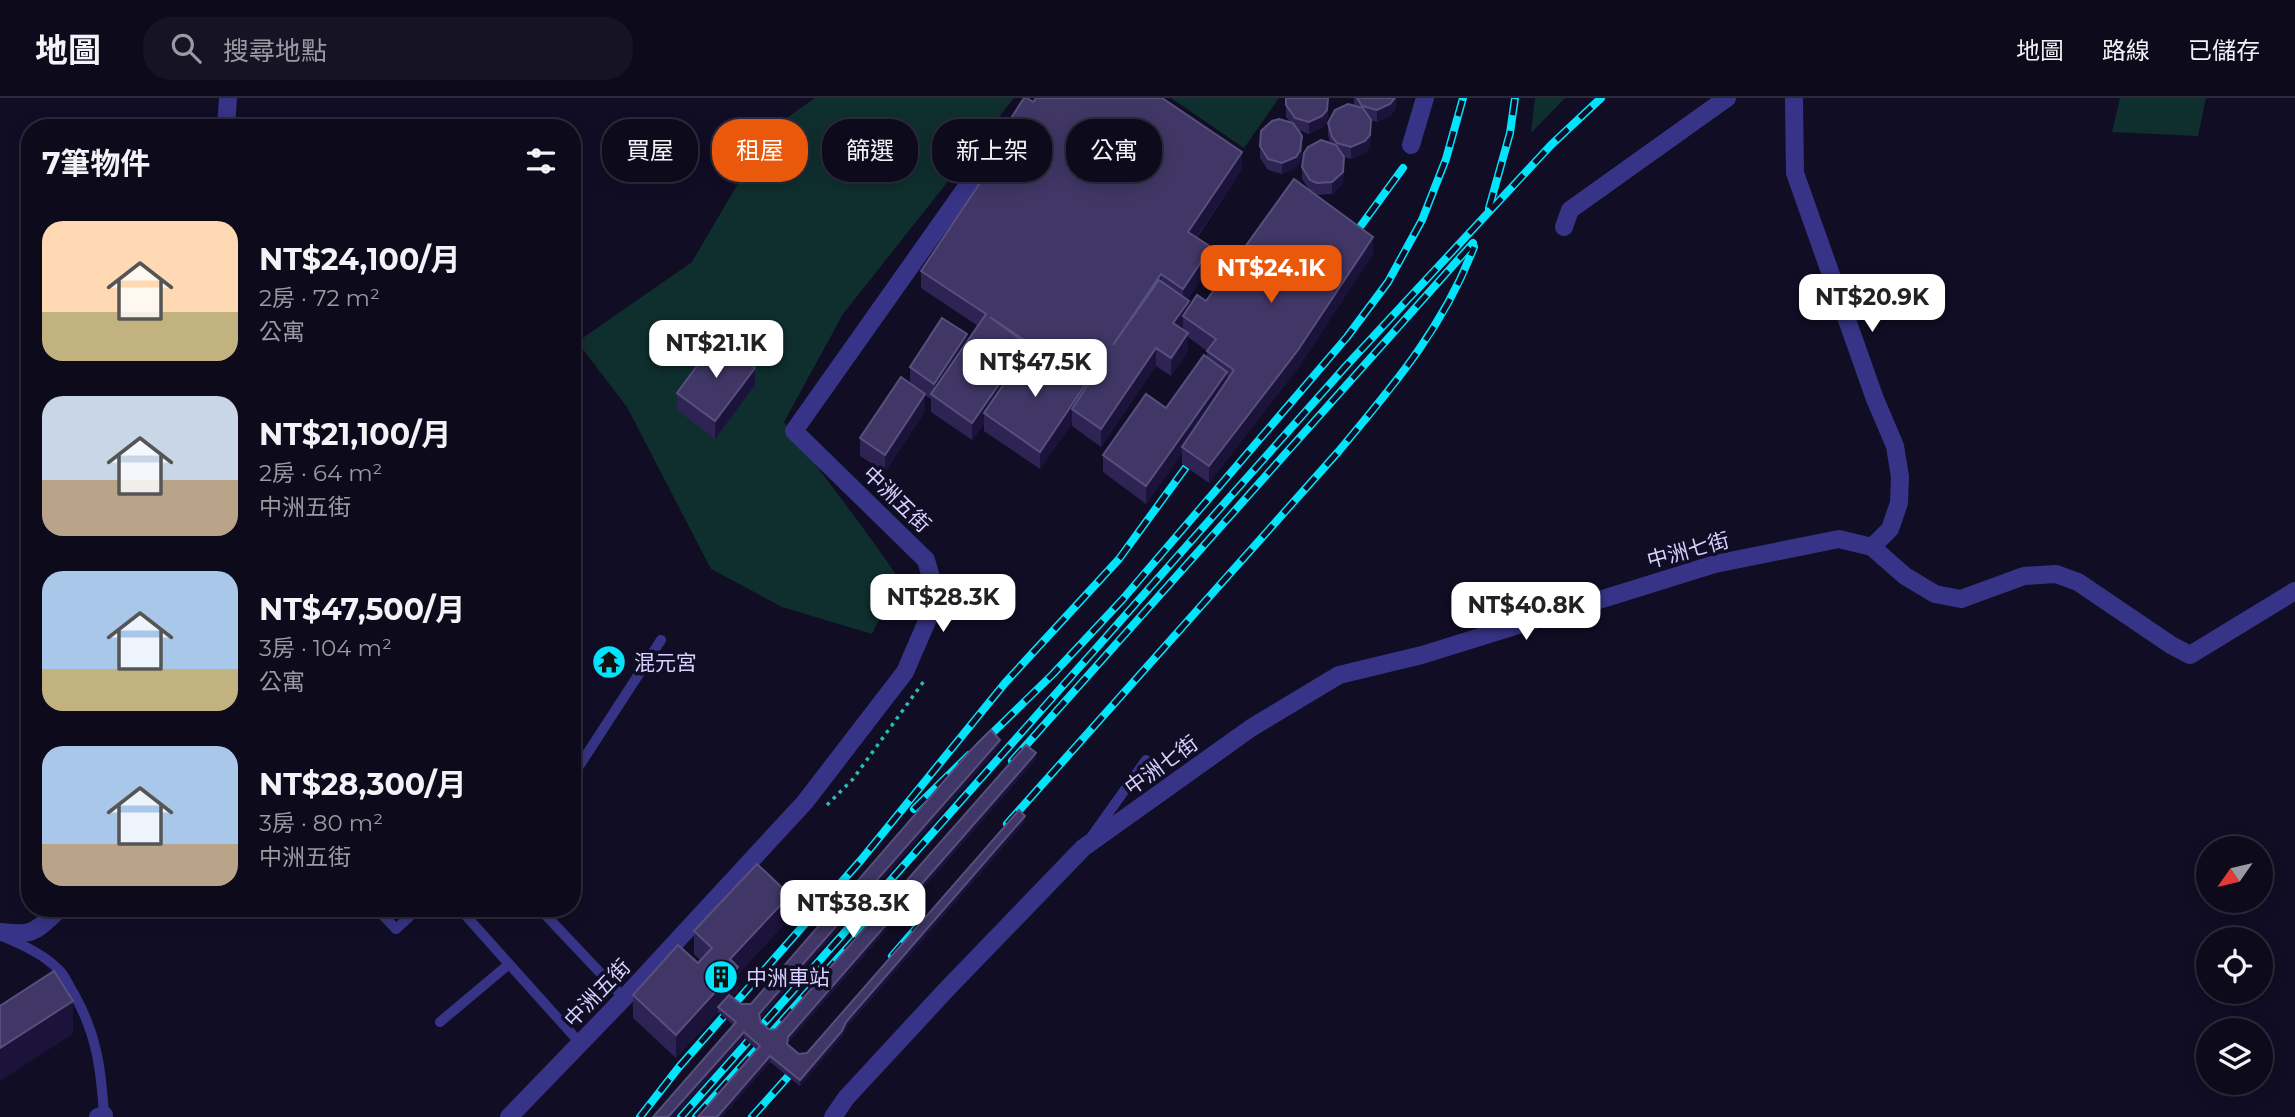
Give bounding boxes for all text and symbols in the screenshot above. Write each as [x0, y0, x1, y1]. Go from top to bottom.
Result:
search box [143, 17, 633, 80]
icon: search [167, 29, 205, 67]
text: 地圖 [35, 30, 101, 70]
text: 搜尋地點 [223, 35, 327, 67]
text: 地圖 [2016, 36, 2064, 65]
text: 路線 [2102, 36, 2150, 65]
text: 已儲存 [2188, 36, 2260, 65]
chip: 買屋 [602, 119, 698, 182]
chip: 租屋 [712, 119, 808, 182]
chip: 篩選 [822, 119, 918, 182]
chip: 新上架 [932, 119, 1052, 182]
chip: 公寓 [1066, 119, 1162, 182]
icon: filters [522, 142, 560, 180]
text: 7筆物件 [42, 145, 151, 182]
text: NT$24,100/月 [259, 241, 460, 278]
pin: NT$24.1K [1199, 246, 1343, 305]
icon: home [98, 249, 182, 333]
text: NT$24.1K [1217, 254, 1325, 282]
pin: NT$20.9K [1800, 274, 1944, 334]
text: NT$20.9K [1815, 283, 1929, 311]
text: 2房 · 72 m² [259, 284, 380, 312]
text: 公寓 [259, 318, 305, 346]
pin: NT$21.1K [644, 320, 788, 380]
text: NT$21.1K [665, 329, 767, 357]
pin: NT$47.5K [963, 340, 1107, 399]
text: NT$47.5K [979, 348, 1091, 376]
text: NT$21,100/月 [259, 416, 451, 453]
icon: home [98, 424, 182, 508]
text: 2房 · 64 m² [259, 459, 382, 487]
street label: 中洲五街 [858, 461, 936, 537]
text: 中洲五街 [259, 493, 351, 521]
street label: 中洲七街 [1644, 527, 1732, 573]
pin: NT$28.3K [871, 574, 1015, 634]
pin: NT$40.8K [1454, 582, 1598, 642]
text: NT$28.3K [886, 583, 1000, 611]
text: NT$47,500/月 [259, 591, 465, 628]
text: NT$40.8K [1467, 591, 1585, 619]
icon: home [98, 599, 182, 683]
text: 3房 · 104 m² [259, 634, 392, 662]
temple icon: 混元宮 [590, 643, 628, 681]
place label: 混元宮 [634, 650, 697, 675]
text: 公寓 [259, 668, 305, 696]
street label: 中洲七街 [1120, 730, 1202, 800]
text: NT$28,300/月 [259, 766, 466, 803]
icon: home [98, 774, 182, 858]
text: 3房 · 80 m² [259, 809, 383, 837]
north arrow [2196, 836, 2273, 914]
map controls [2196, 836, 2273, 1095]
text: 中洲五街 [259, 843, 351, 871]
pin: NT$38.3K [781, 880, 925, 940]
text: NT$38.3K [796, 889, 910, 917]
button: locate [2196, 927, 2273, 1004]
street label: 中洲五街 [559, 954, 635, 1032]
building icon: 中洲車站 [702, 958, 740, 996]
place label: 中洲車站 [746, 965, 830, 990]
button: layers [2196, 1018, 2273, 1095]

